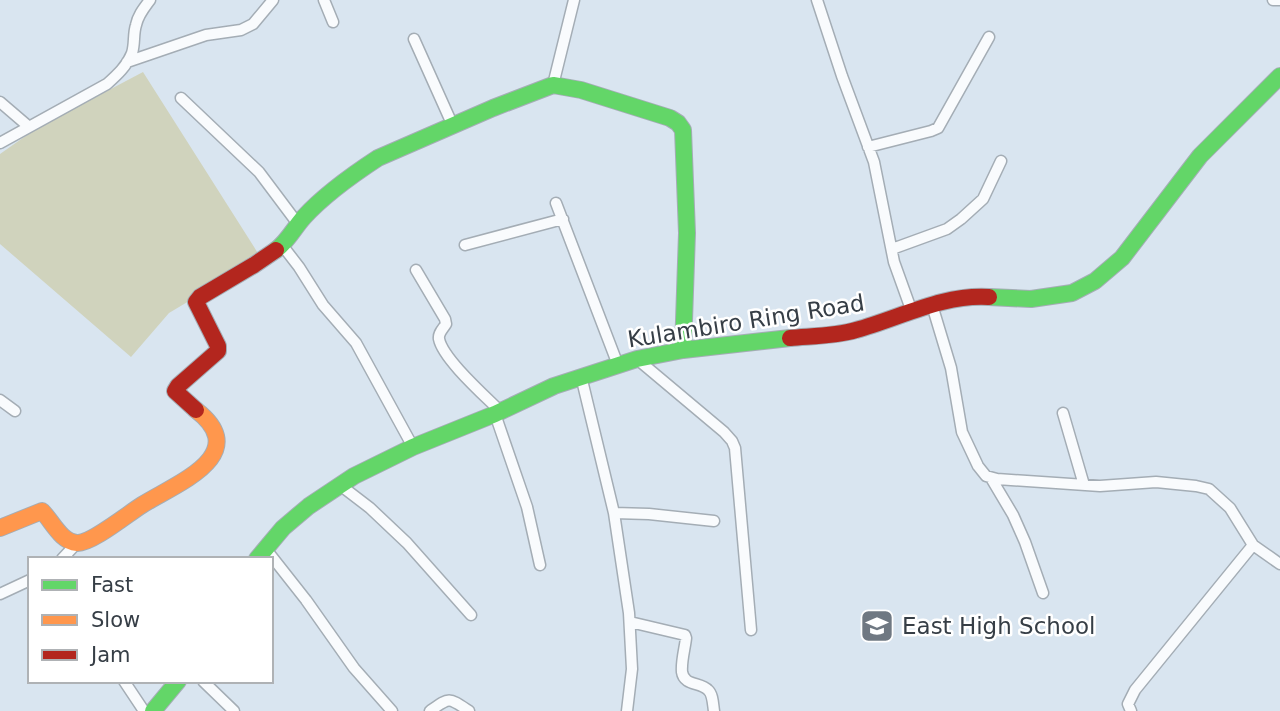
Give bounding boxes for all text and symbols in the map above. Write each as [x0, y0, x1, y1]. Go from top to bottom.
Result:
street label: Kulambiro Ring Road [626, 289, 866, 353]
legend [28, 557, 273, 683]
text: Fast [91, 573, 133, 597]
school or university icon: East High School [858, 607, 896, 645]
text: Slow [91, 608, 140, 632]
place label: East High School [902, 613, 1095, 639]
text: Jam [89, 643, 131, 667]

